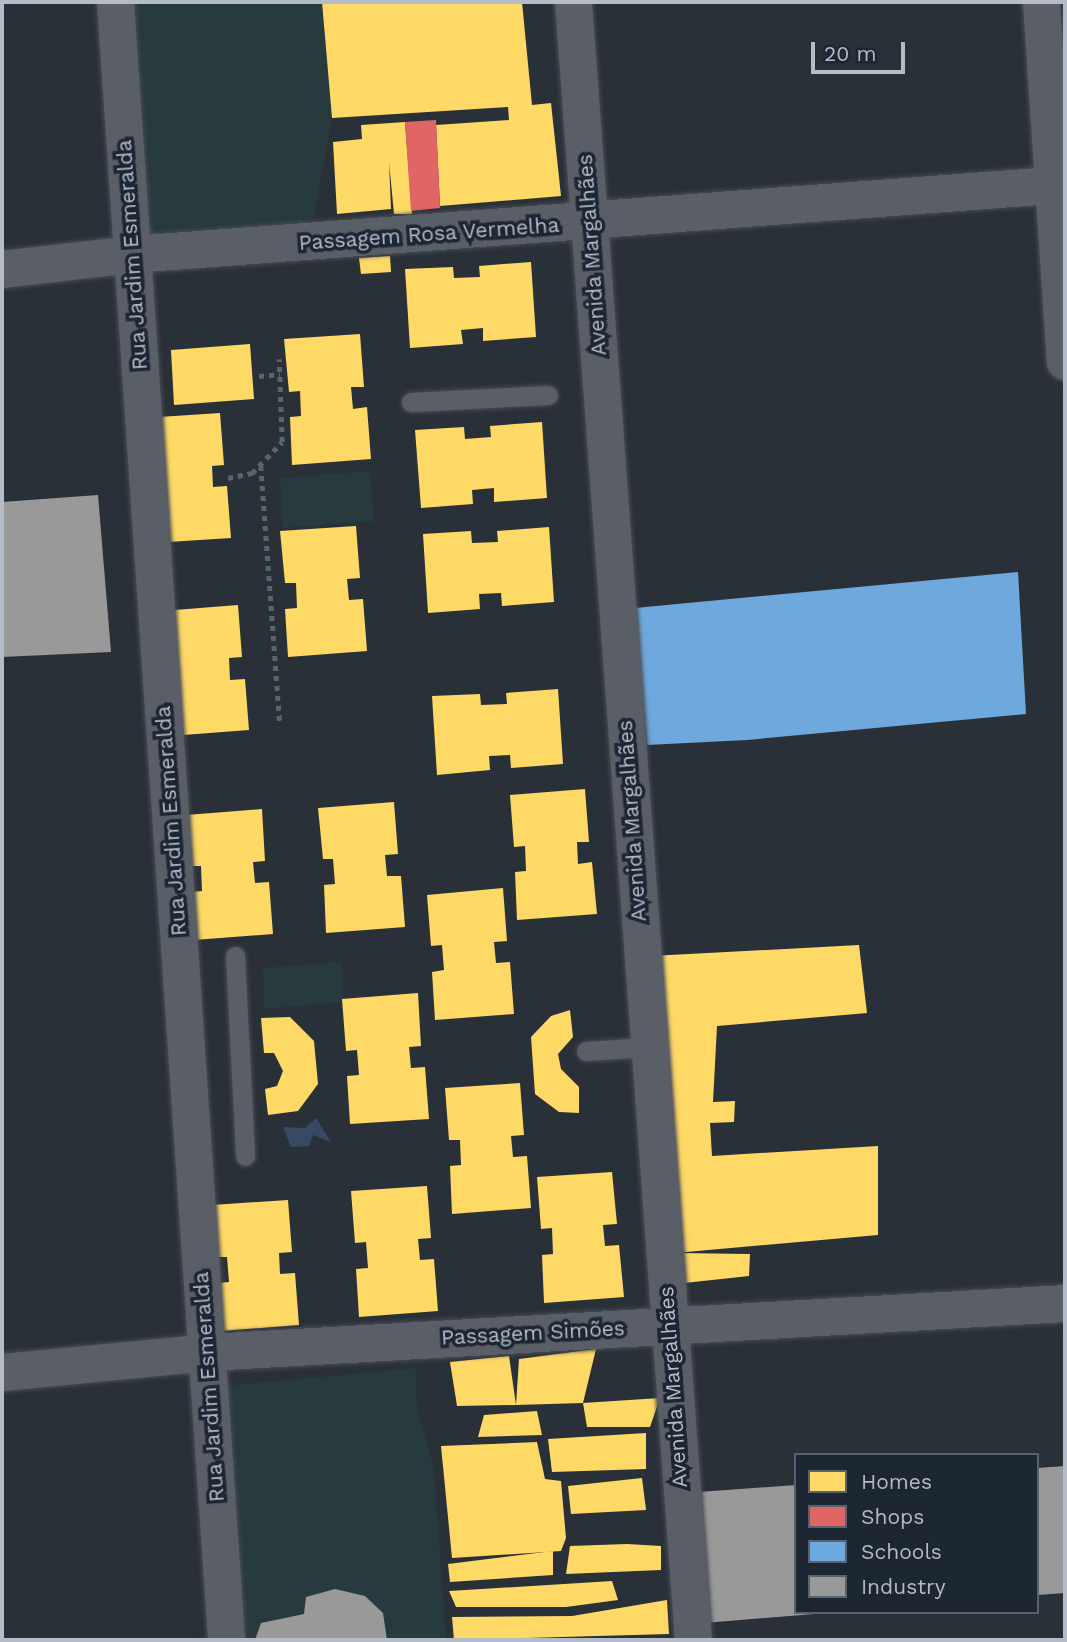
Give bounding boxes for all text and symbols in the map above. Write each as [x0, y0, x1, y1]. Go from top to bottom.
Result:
scale bar [815, 28, 909, 72]
text: 20 m [824, 41, 876, 66]
street label: Rua Jardim Esmeralda [111, 139, 153, 371]
street label: Avenida Margalhães [572, 153, 612, 357]
street label: Passagem Rosa Vermelha [297, 212, 561, 256]
street label: Rua Jardim Esmeralda [150, 705, 192, 937]
street label: Avenida Margalhães [612, 719, 652, 923]
street label: Rua Jardim Esmeralda [188, 1271, 230, 1503]
street label: Avenida Margalhães [653, 1285, 693, 1489]
street label: Passagem Simões [441, 1316, 625, 1350]
legend [794, 1453, 1039, 1614]
text: Homes [861, 1469, 932, 1494]
text: Shops [861, 1504, 924, 1529]
text: Schools [861, 1539, 942, 1564]
text: Industry [861, 1574, 946, 1599]

